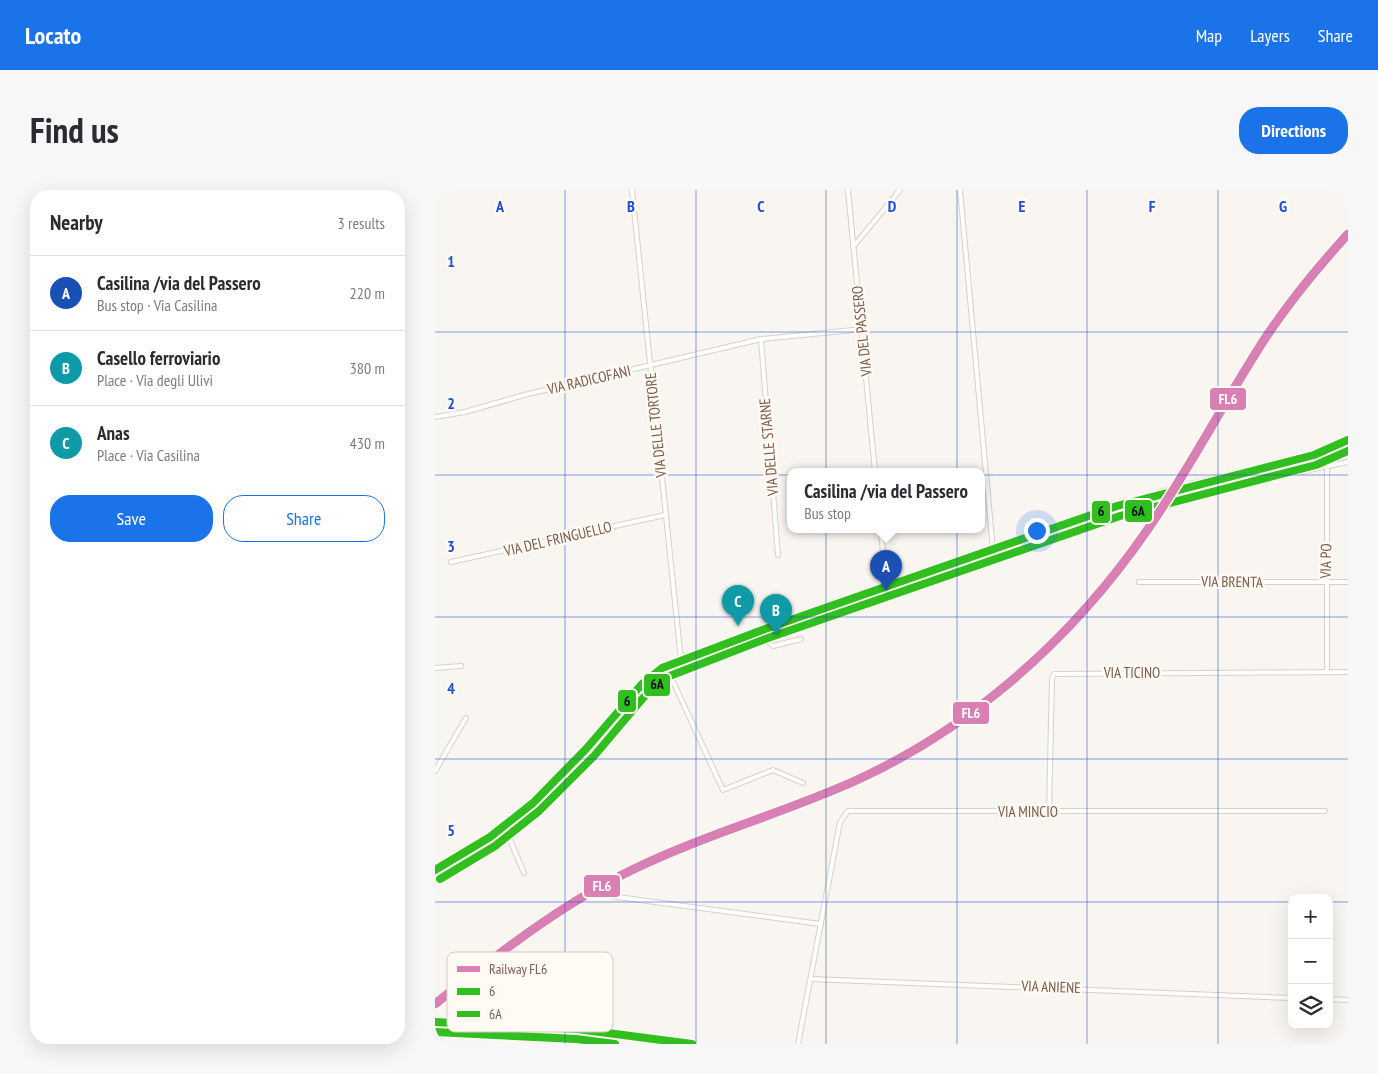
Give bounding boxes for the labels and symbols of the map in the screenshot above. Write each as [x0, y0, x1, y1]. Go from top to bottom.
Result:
text: A [495, 196, 505, 216]
text: B [627, 196, 635, 216]
text: C [757, 196, 765, 216]
text: D [888, 196, 897, 216]
text: E [1019, 196, 1026, 216]
text: F [1149, 196, 1156, 216]
text: G [1279, 196, 1287, 216]
text: 1 [447, 251, 455, 271]
street label: VIA DEL PASSERO [847, 285, 876, 378]
street label: VIA RADICOFANI [544, 361, 633, 399]
street label: VIA DELLE TORTORE [641, 372, 671, 479]
line badge: FL6 [1209, 387, 1247, 411]
text: FL6 [1219, 390, 1238, 408]
text: 2 [447, 393, 455, 413]
street label: VIA DELLE STARNE [755, 398, 782, 498]
line badge: 6A [1124, 499, 1153, 523]
line badge: 6 [1091, 500, 1111, 524]
text: 6 [1098, 502, 1105, 520]
text: 6A [1131, 502, 1146, 520]
street label: VIA DEL FRINGUELLO [501, 517, 614, 560]
your location [1024, 518, 1050, 544]
text: 3 [447, 536, 455, 556]
street label: VIA PO [1316, 543, 1335, 580]
pin: A [870, 550, 902, 591]
street label: VIA BRENTA [1200, 571, 1264, 592]
pin: C [722, 585, 754, 626]
pin: B [760, 594, 792, 635]
street label: VIA TICINO [1103, 663, 1160, 682]
line badge: 6A [643, 673, 671, 697]
text: 6A [650, 675, 665, 693]
text: 4 [447, 678, 455, 698]
line badge: 6 [617, 689, 637, 713]
text: 6 [624, 692, 631, 710]
line badge: FL6 [952, 701, 990, 725]
text: FL6 [962, 704, 981, 722]
street label: VIA MINCIO [997, 802, 1058, 821]
text: 5 [447, 820, 455, 840]
line badge: FL6 [583, 874, 621, 898]
text: FL6 [593, 877, 612, 895]
legend [447, 952, 613, 1032]
text: Railway FL6 [489, 960, 547, 978]
street label: VIA ANIENE [1020, 976, 1081, 997]
text: 6 [489, 982, 495, 1000]
text: 6A [489, 1005, 502, 1023]

